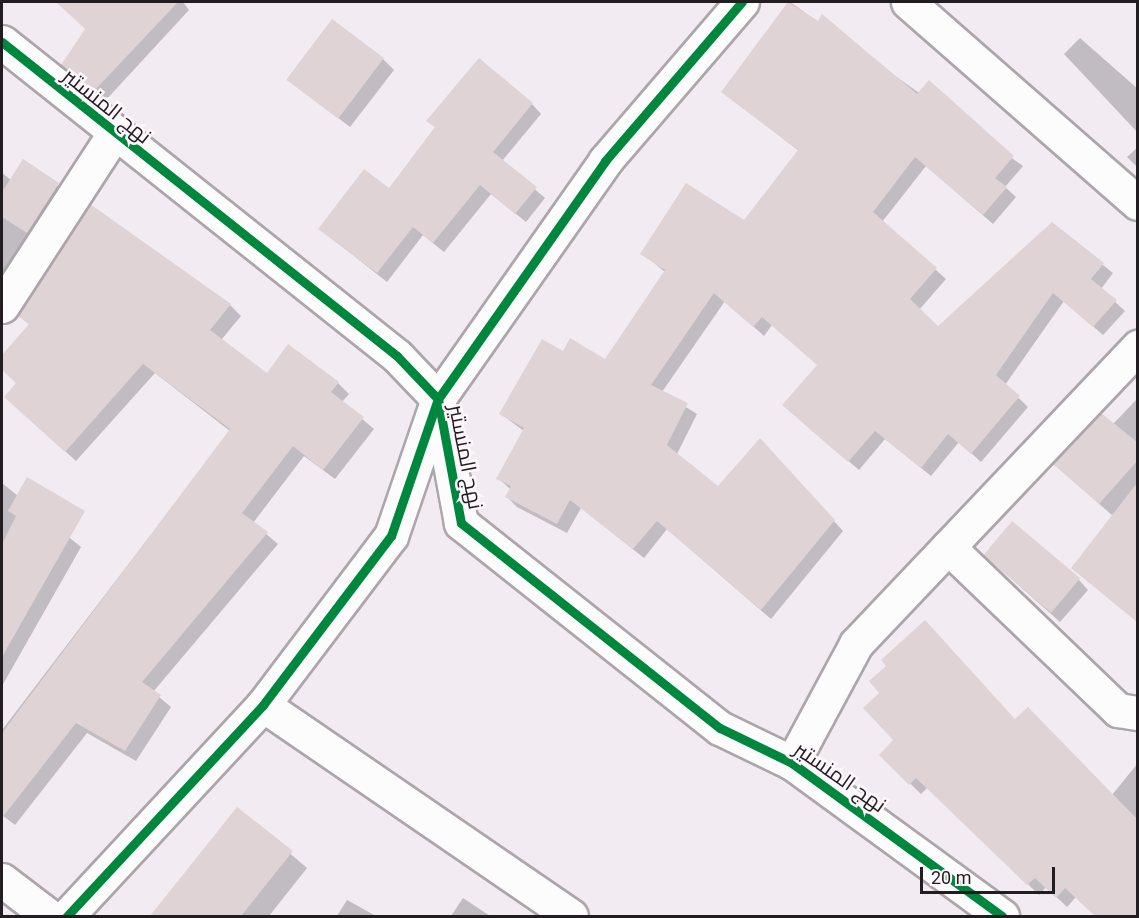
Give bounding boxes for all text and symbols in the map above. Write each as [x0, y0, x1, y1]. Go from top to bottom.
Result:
street label: نهج المنستير [58, 63, 156, 149]
street label: نهج المنستير [443, 402, 489, 512]
street label: نهج المنستير [789, 736, 891, 818]
scale bar [923, 855, 1058, 893]
text: 20 m [931, 867, 971, 888]

